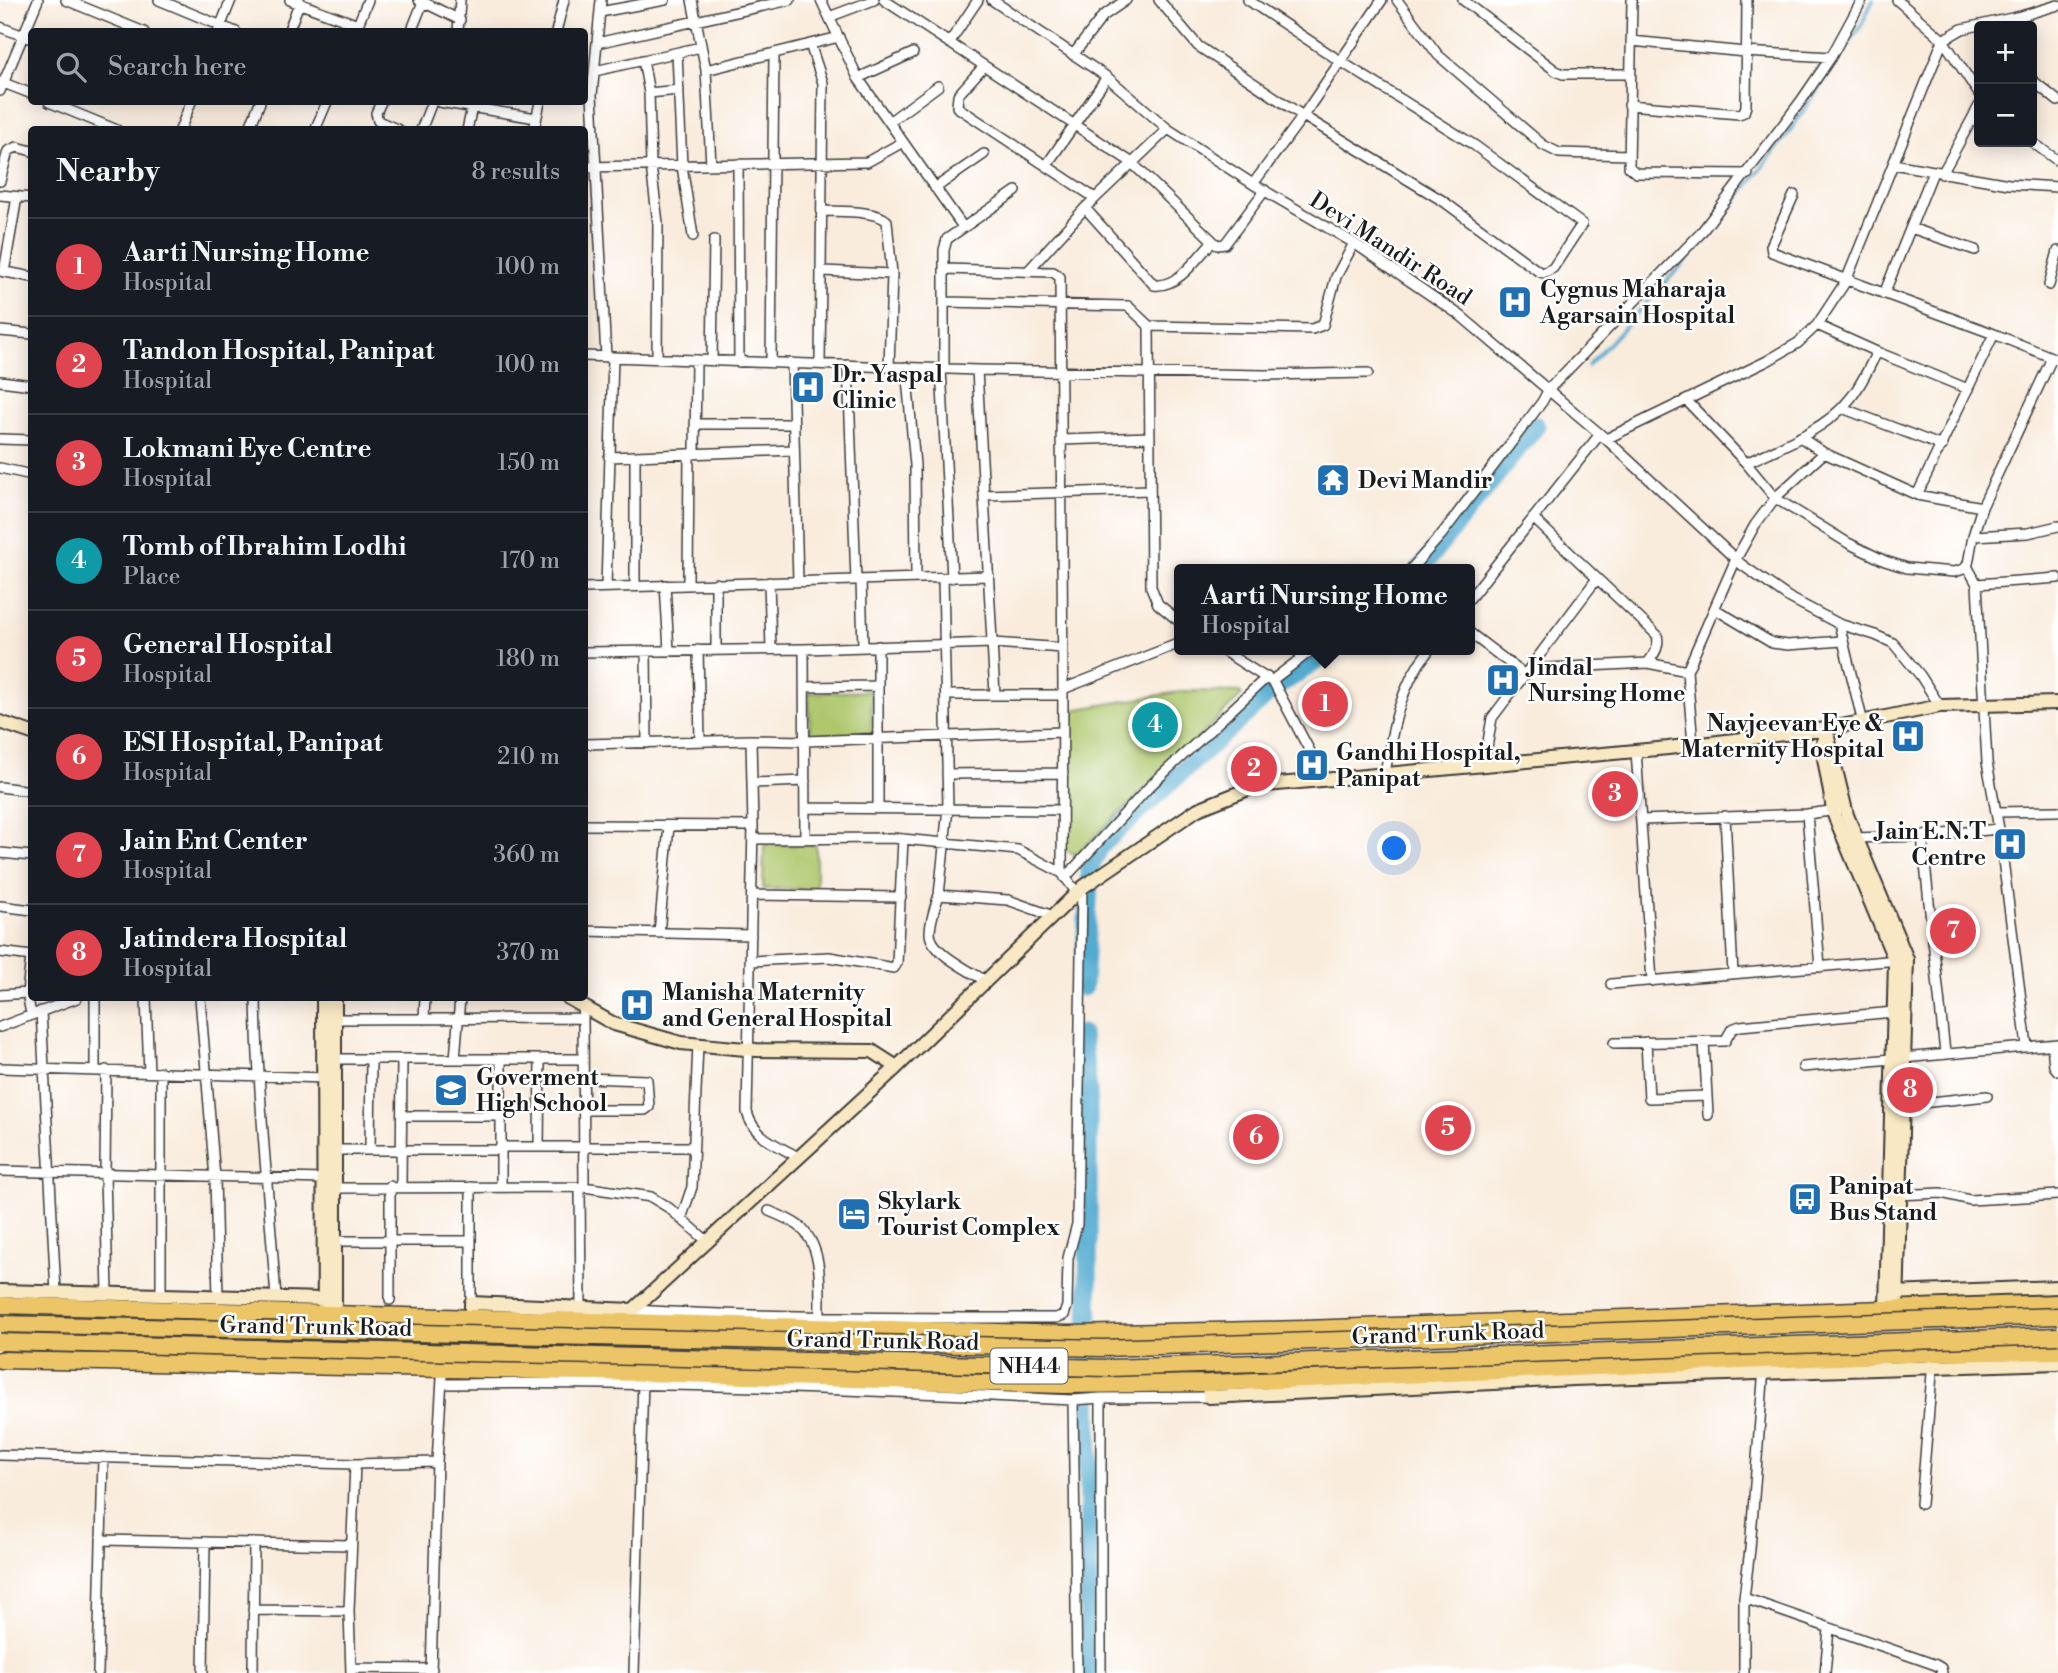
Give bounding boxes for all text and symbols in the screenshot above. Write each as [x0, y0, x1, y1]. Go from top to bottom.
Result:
map controls [1974, 21, 2037, 147]
button: + [1974, 21, 2037, 84]
search box [28, 28, 588, 105]
icon: search [52, 48, 90, 86]
text: Search here [108, 51, 247, 83]
button: − [1974, 84, 2037, 147]
text: Nearby [56, 153, 160, 191]
text: 8 results [472, 158, 560, 186]
street label: Devi Mandir Road [1304, 186, 1477, 312]
text: Aarti Nursing Home [123, 237, 370, 269]
text: 1 [73, 253, 85, 281]
text: 100 m [495, 253, 560, 281]
text: Hospital [123, 269, 212, 297]
place label: Cygnus Maharaja Agarsain Hospital [1539, 276, 1735, 330]
hospital icon: Cygnus Maharaja Agarsain Hospital [1496, 283, 1534, 321]
text: Tandon Hospital, Panipat [123, 335, 434, 367]
text: 2 [72, 351, 86, 379]
text: 100 m [495, 351, 560, 379]
place label: Dr. Yaspal Clinic [832, 361, 943, 415]
text: Hospital [123, 367, 212, 395]
hospital icon: Dr. Yaspal Clinic [789, 368, 827, 406]
text: Lokmani Eye Centre [123, 433, 371, 465]
text: 3 [72, 449, 86, 477]
text: 150 m [497, 449, 560, 477]
temple icon: Devi Mandir [1314, 461, 1352, 499]
text: Hospital [123, 465, 212, 493]
place label: Devi Mandir [1358, 467, 1492, 495]
text: Tomb of Ibrahim Lodhi [123, 531, 406, 563]
text: 4 [71, 547, 87, 575]
text: 170 m [500, 547, 560, 575]
text: Place [123, 563, 180, 591]
popup [1174, 564, 1475, 655]
text: Aarti Nursing Home [1201, 580, 1448, 612]
text: Hospital [1201, 612, 1290, 640]
text: General Hospital [123, 629, 332, 661]
text: 5 [72, 645, 86, 673]
text: 180 m [496, 645, 560, 673]
place label: Jindal Nursing Home [1525, 654, 1685, 708]
text: Hospital [123, 661, 212, 689]
hospital icon: Jindal Nursing Home [1484, 661, 1522, 699]
pin: 1 [1302, 678, 1348, 730]
pin: 4 [1132, 699, 1178, 751]
place label: Navjeevan Eye & Maternity Hospital [1680, 710, 1885, 764]
hospital icon: Navjeevan Eye & Maternity Hospital [1889, 717, 1927, 755]
text: ESI Hospital, Panipat [123, 727, 383, 759]
place label: Gandhi Hospital, Panipat [1336, 739, 1521, 793]
text: 6 [72, 743, 86, 771]
text: 210 m [497, 743, 560, 771]
pin: 2 [1231, 743, 1277, 795]
hospital icon: Gandhi Hospital, Panipat [1293, 746, 1331, 784]
text: Hospital [123, 759, 212, 787]
pin: 3 [1592, 768, 1638, 820]
place label: Jain E.N.T Centre [1873, 818, 1986, 872]
text: Jain Ent Center [123, 825, 308, 857]
hospital icon: Jain E.N.T Centre [1991, 825, 2029, 863]
your location [1377, 831, 1411, 865]
text: 7 [72, 841, 86, 869]
text: 360 m [493, 841, 560, 869]
text: Hospital [123, 857, 212, 885]
pin: 7 [1930, 905, 1976, 957]
text: Jatindera Hospital [123, 923, 347, 955]
text: 8 [72, 939, 86, 967]
text: 370 m [497, 939, 560, 967]
text: Hospital [123, 955, 212, 983]
place label: Manisha Maternity and General Hospital [662, 979, 892, 1033]
hospital icon: Manisha Maternity and General Hospital [618, 986, 656, 1024]
place label: Goverment High School [476, 1064, 607, 1118]
pin: 8 [1887, 1064, 1933, 1116]
school or university icon: Goverment High School [432, 1071, 470, 1109]
pin: 5 [1425, 1102, 1471, 1154]
pin: 6 [1233, 1111, 1279, 1163]
place label: Panipat Bus Stand [1829, 1173, 1938, 1227]
bus stop icon: Panipat Bus Stand [1786, 1180, 1824, 1218]
place label: Skylark Tourist Complex [878, 1188, 1060, 1242]
hotel icon: Skylark Tourist Complex [835, 1195, 873, 1233]
street label: Grand Trunk Road [219, 1311, 413, 1343]
street label: Grand Trunk Road [1351, 1317, 1545, 1351]
street label: Grand Trunk Road [786, 1325, 980, 1357]
road number: NH44 [990, 1348, 1068, 1384]

